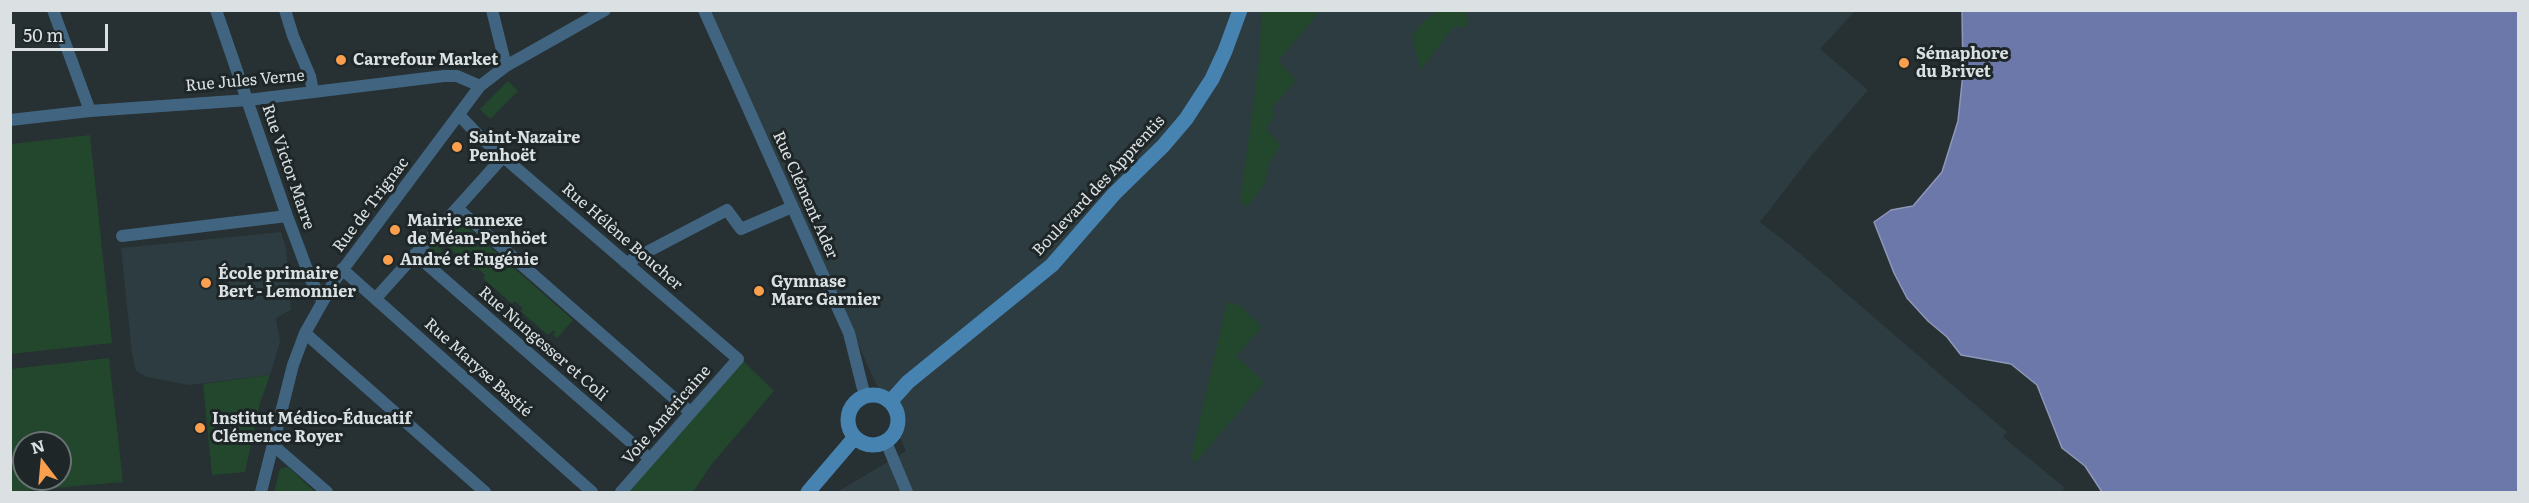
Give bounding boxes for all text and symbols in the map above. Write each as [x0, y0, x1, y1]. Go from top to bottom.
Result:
scale bar [15, 12, 111, 50]
text: 50 m [23, 21, 64, 48]
place label: Sémaphore du Brivet [1916, 44, 2008, 82]
place label: Carrefour Market [353, 50, 498, 70]
marker: Carrefour Market [334, 53, 348, 67]
marker: Sémaphore du Brivet [1897, 56, 1911, 70]
street label: Rue Jules Verne [185, 66, 305, 96]
street label: Rue Victor Marre [258, 102, 318, 232]
street label: Boulevard des Apprentis [1029, 112, 1169, 260]
place label: Saint-Nazaire Penhoët [469, 128, 580, 166]
street label: Rue Clément Ader [768, 128, 842, 262]
marker: Saint-Nazaire Penhoët [450, 140, 464, 154]
street label: Rue de Trignac [329, 154, 413, 256]
street label: Rue Hélène Boucher [558, 179, 686, 295]
place label: Mairie annexe de Méan-Penhöet [407, 211, 547, 249]
marker: Mairie annexe de Méan-Penhöet [388, 223, 402, 237]
place label: André et Eugénie [400, 250, 539, 270]
marker: André et Eugénie [381, 253, 395, 267]
place label: École primaire Bert - Lemonnier [218, 264, 356, 302]
place label: Gymnase Marc Garnier [771, 272, 881, 310]
marker: École primaire Bert - Lemonnier [199, 276, 213, 290]
street label: Rue Nungesser et Coli [475, 283, 611, 405]
marker: Gymnase Marc Garnier [752, 284, 766, 298]
street label: Rue Maryse Bastié [420, 315, 536, 421]
street label: Voie Américaine [619, 362, 715, 468]
place label: Institut Médico-Éducatif Clémence Royer [212, 409, 411, 447]
marker: Institut Médico-Éducatif Clémence Royer [193, 421, 207, 435]
north arrow [12, 431, 72, 491]
text: N [28, 432, 47, 459]

